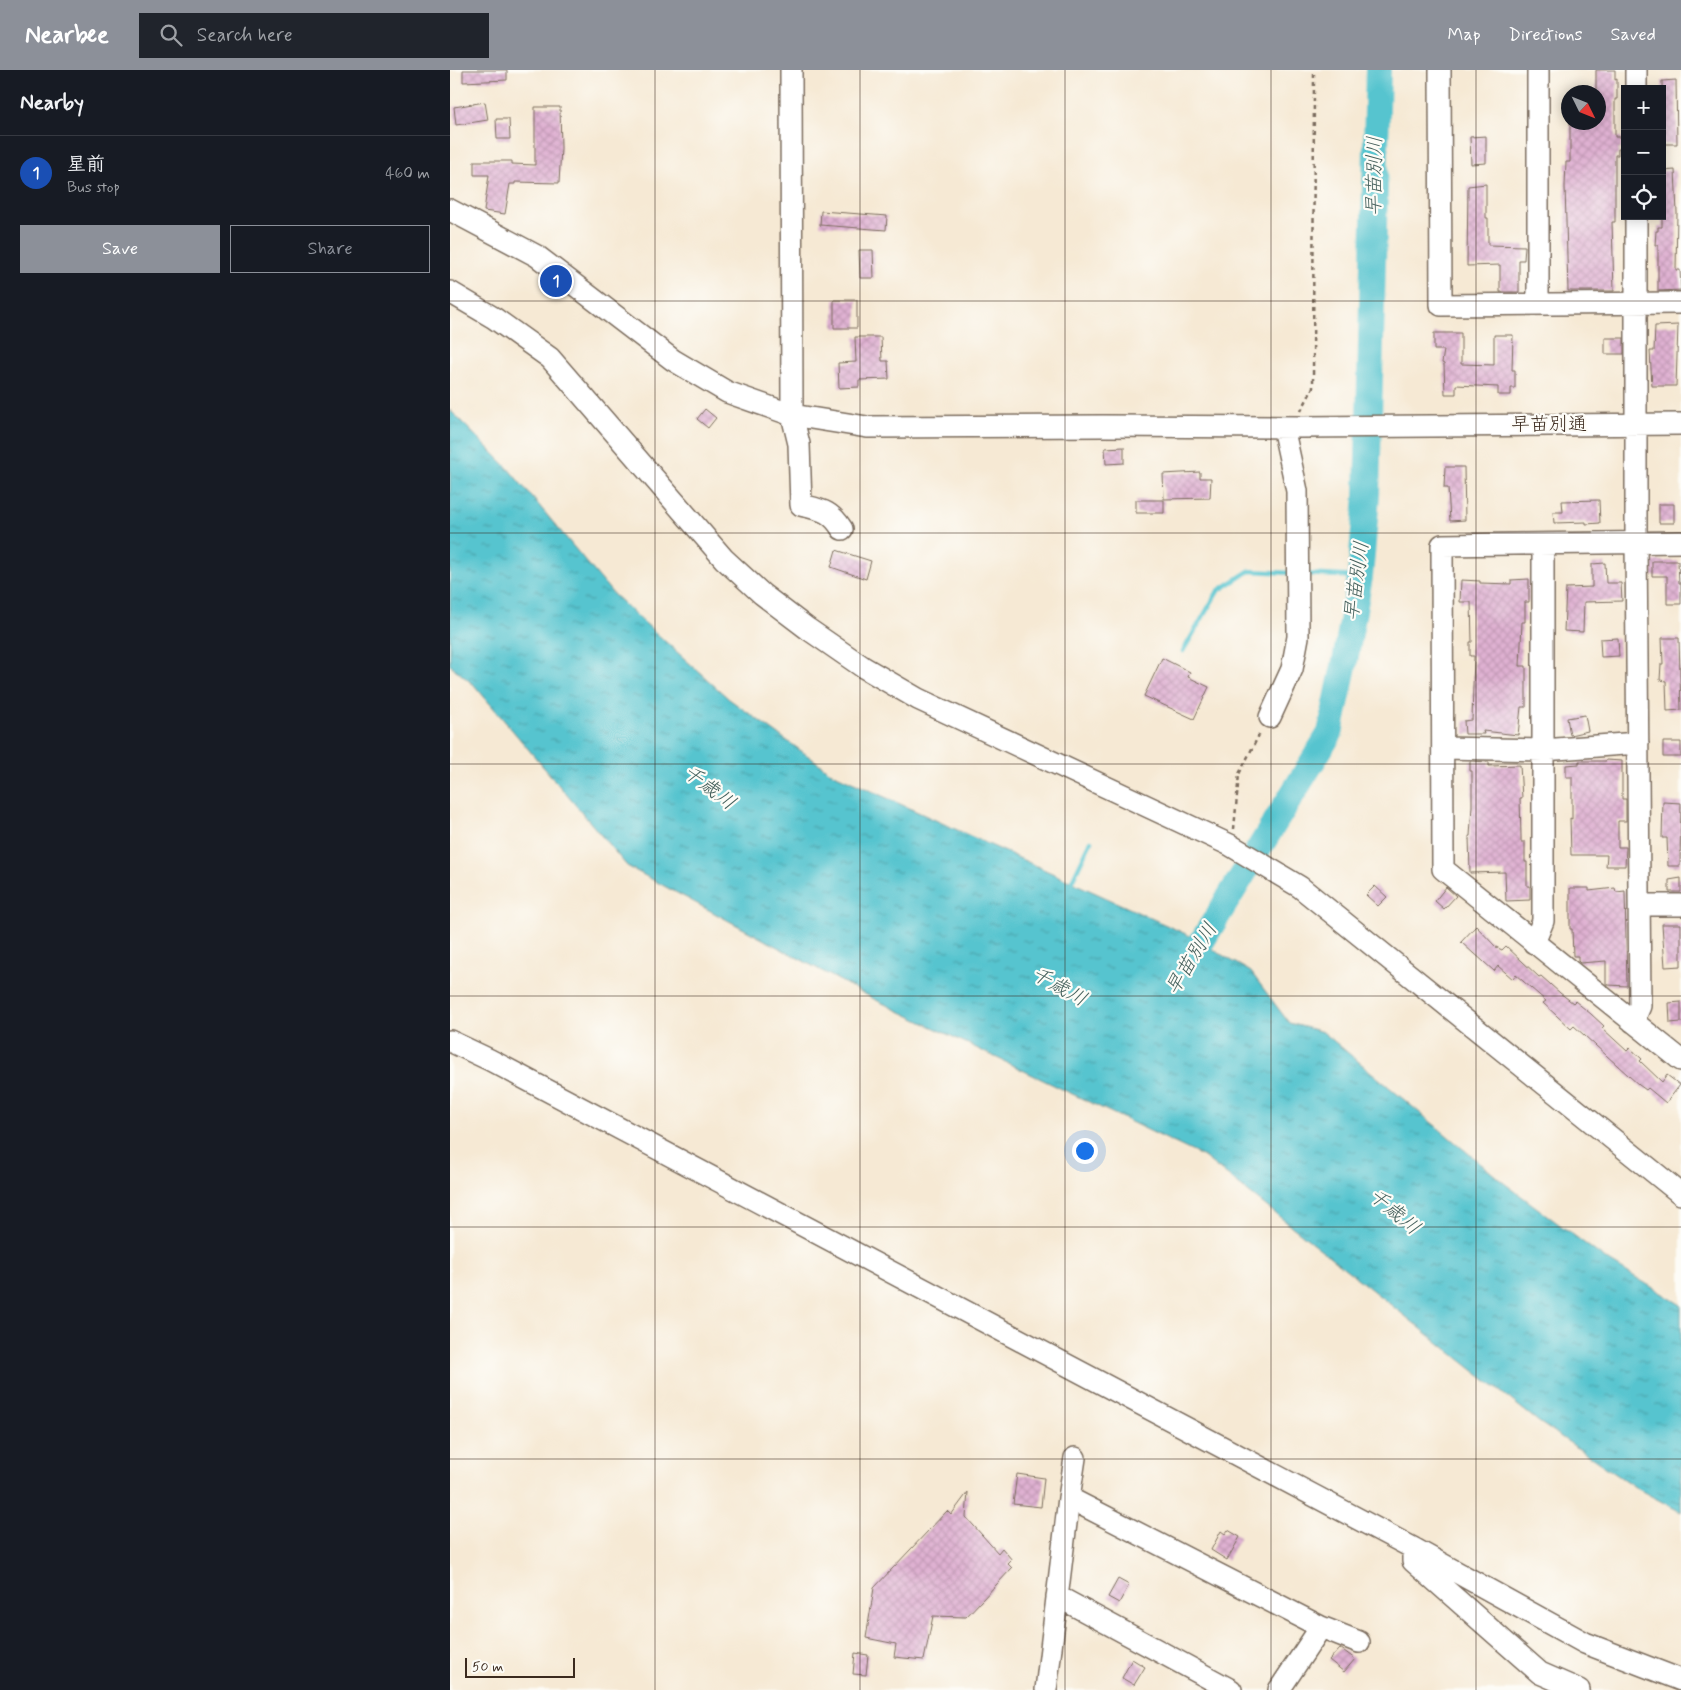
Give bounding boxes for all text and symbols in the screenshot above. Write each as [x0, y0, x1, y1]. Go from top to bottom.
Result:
search box [139, 13, 489, 58]
text: Nearbee [25, 20, 109, 51]
icon: search [157, 21, 185, 49]
text: Search here [197, 23, 293, 48]
text: Map [1448, 23, 1481, 47]
text: Directions [1509, 23, 1583, 47]
text: Saved [1611, 23, 1656, 47]
north arrow [1561, 85, 1606, 130]
map controls [1621, 85, 1666, 220]
button: + [1621, 85, 1666, 130]
text: Nearby [20, 89, 84, 117]
button: − [1621, 130, 1666, 175]
water label: 早苗別川 [1361, 136, 1389, 216]
text: 星前 [67, 152, 105, 177]
text: 1 [32, 163, 40, 184]
text: 460 m [385, 163, 430, 184]
button: locate [1621, 175, 1666, 220]
text: Bus stop [67, 177, 120, 198]
button: Save [20, 225, 220, 273]
button: Share [230, 225, 430, 273]
pin: 1 [540, 262, 572, 300]
street label: 早苗別通 [1511, 412, 1587, 437]
water label: 早苗別川 [1338, 540, 1376, 622]
water label: 千歳川 [677, 759, 741, 817]
water label: 早苗別川 [1160, 918, 1224, 1000]
water label: 千歳川 [1026, 961, 1092, 1013]
your location [1072, 1138, 1098, 1164]
water label: 千歳川 [1362, 1182, 1426, 1242]
scale bar [465, 1655, 575, 1678]
text: 50 m [472, 1658, 503, 1676]

